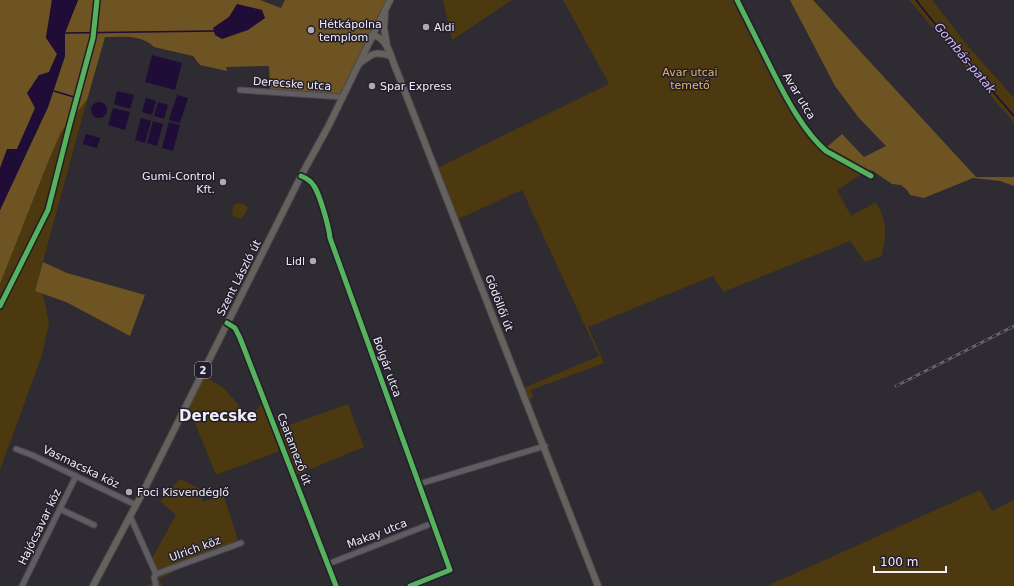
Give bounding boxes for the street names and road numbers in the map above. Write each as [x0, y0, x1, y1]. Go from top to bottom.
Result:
street label: Avar utca [780, 70, 818, 122]
street label: Derecske utca [252, 75, 332, 93]
street label: Szent László út [214, 237, 264, 318]
street label: Gödöllői út [482, 273, 516, 334]
street label: Bolgár utca [370, 335, 404, 399]
road number: 2 [195, 362, 211, 378]
street label: Csatamező út [274, 411, 314, 487]
street label: Vasmacska köz [41, 443, 121, 491]
street label: Hajócsavar köz [16, 487, 64, 567]
street label: Makay utca [345, 517, 409, 551]
street label: Ulrich köz [168, 534, 223, 564]

